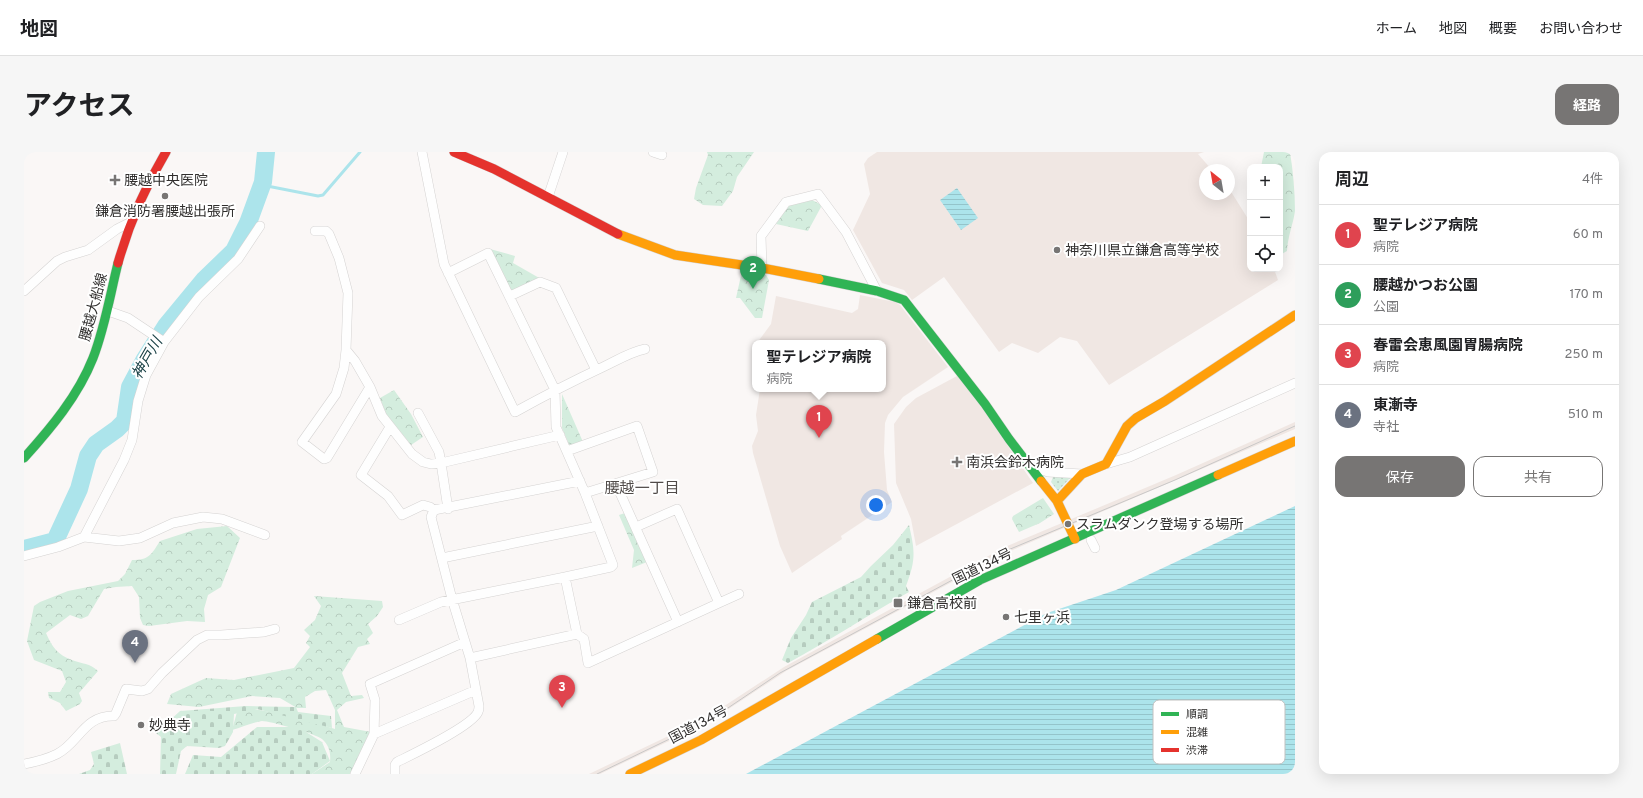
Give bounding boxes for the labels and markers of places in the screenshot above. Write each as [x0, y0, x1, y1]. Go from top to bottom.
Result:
place label: 腰越中央医院 [124, 173, 208, 190]
marker: 腰越中央医院 [109, 174, 121, 186]
marker: 鎌倉消防署腰越出張所 [160, 191, 170, 201]
place label: 鎌倉消防署腰越出張所 [95, 203, 235, 221]
place label: 神奈川県立鎌倉高等学校 [1065, 242, 1219, 260]
marker: 神奈川県立鎌倉高等学校 [1052, 245, 1062, 255]
pin: 2 [740, 256, 766, 289]
pin: 1 [806, 405, 832, 438]
place label: 南浜会鈴木病院 [966, 455, 1064, 472]
marker: 南浜会鈴木病院 [951, 456, 963, 468]
place label: スラムダンク登場する場所 [1076, 517, 1244, 534]
marker: スラムダンク登場する場所 [1063, 519, 1073, 529]
place label: 鎌倉高校前 [907, 595, 977, 613]
marker: 鎌倉高校前 [892, 597, 904, 609]
place label: 七里ヶ浜 [1014, 610, 1070, 627]
marker: 七里ヶ浜 [1001, 612, 1011, 622]
pin: 4 [122, 630, 148, 663]
pin: 3 [549, 675, 575, 708]
place label: 妙典寺 [149, 717, 191, 735]
marker: 妙典寺 [136, 720, 146, 730]

